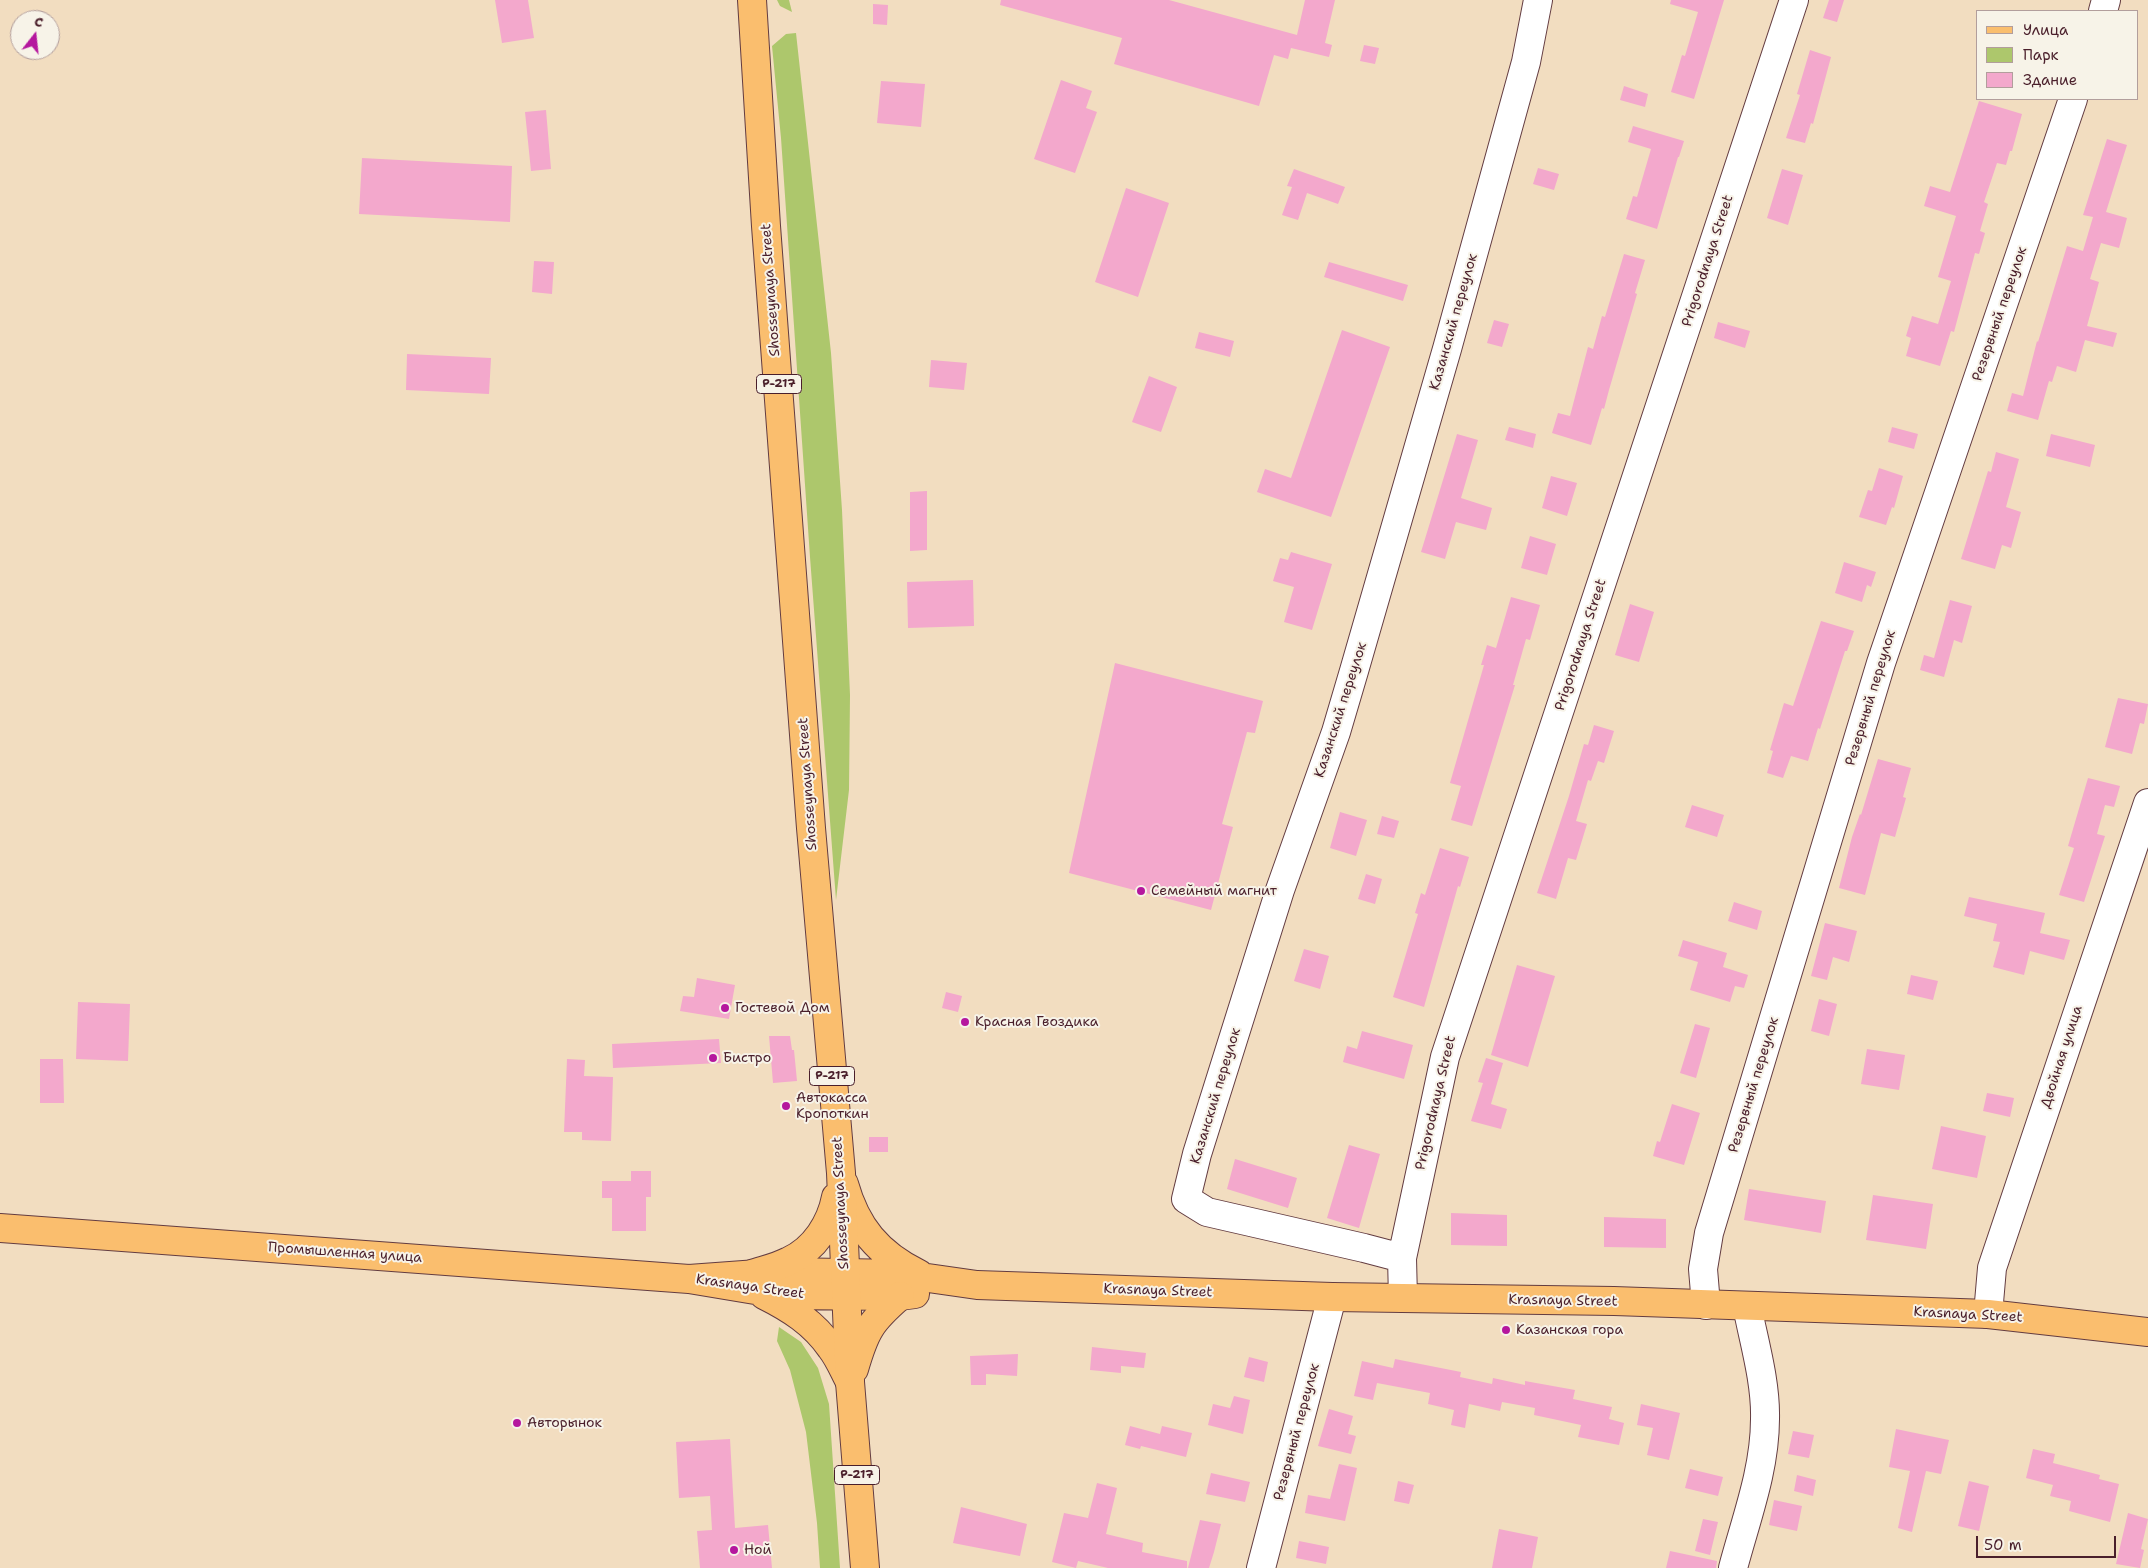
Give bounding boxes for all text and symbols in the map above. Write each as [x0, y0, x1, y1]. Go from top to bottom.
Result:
north arrow [10, 10, 60, 60]
legend [1976, 10, 2138, 100]
text: С [32, 12, 45, 31]
text: Улица [2023, 20, 2068, 40]
text: Парк [2023, 45, 2059, 65]
text: Здание [2023, 70, 2077, 90]
street label: Prigorodnaya Street [1679, 193, 1737, 329]
street label: Shosseynaya Street [758, 223, 784, 357]
street label: Резервный переулок [1969, 245, 2031, 383]
street label: Казанский переулок [1426, 252, 1482, 392]
road number: Р-217 [756, 374, 802, 394]
street label: Prigorodnaya Street [1552, 577, 1610, 713]
street label: Резервный переулок [1842, 628, 1900, 768]
street label: Казанский переулок [1311, 640, 1371, 780]
street label: Shosseynaya Street [795, 717, 821, 851]
place label: Семейный магнит [1151, 883, 1277, 899]
marker: Семейный магнит [1135, 885, 1147, 897]
place label: Гостевой Дом [735, 1000, 830, 1016]
marker: Гостевой Дом [719, 1002, 731, 1014]
street label: Двойная улица [2037, 1003, 2087, 1111]
place label: Красная Гвоздика [975, 1014, 1098, 1030]
street label: Резервный переулок [1725, 1015, 1783, 1155]
marker: Красная Гвоздика [959, 1016, 971, 1028]
street label: Казанский переулок [1187, 1026, 1245, 1166]
street label: Prigorodnaya Street [1412, 1034, 1460, 1172]
place label: Бистро [723, 1050, 771, 1066]
marker: Бистро [707, 1052, 719, 1064]
road number: Р-217 [810, 1066, 854, 1086]
place label: Автокасса Кропоткин [796, 1090, 869, 1122]
marker: Автокасса Кропоткин [780, 1100, 792, 1112]
street label: Shosseynaya Street [829, 1136, 853, 1270]
street label: Промышленная улица [267, 1239, 423, 1267]
street label: Krasnaya Street [695, 1271, 805, 1303]
street label: Krasnaya Street [1103, 1281, 1213, 1301]
street label: Krasnaya Street [1508, 1292, 1618, 1310]
street label: Krasnaya Street [1913, 1304, 2023, 1326]
place label: Казанская гора [1516, 1322, 1623, 1338]
marker: Казанская гора [1500, 1324, 1512, 1336]
street label: Резервный переулок [1271, 1362, 1323, 1502]
place label: Авторынок [527, 1415, 602, 1431]
marker: Авторынок [511, 1417, 523, 1429]
road number: Р-217 [834, 1466, 880, 1484]
scale bar [1978, 1526, 2118, 1558]
text: 50 m [1984, 1535, 2022, 1555]
place label: Ной [744, 1542, 772, 1558]
marker: Ной [728, 1544, 740, 1556]

